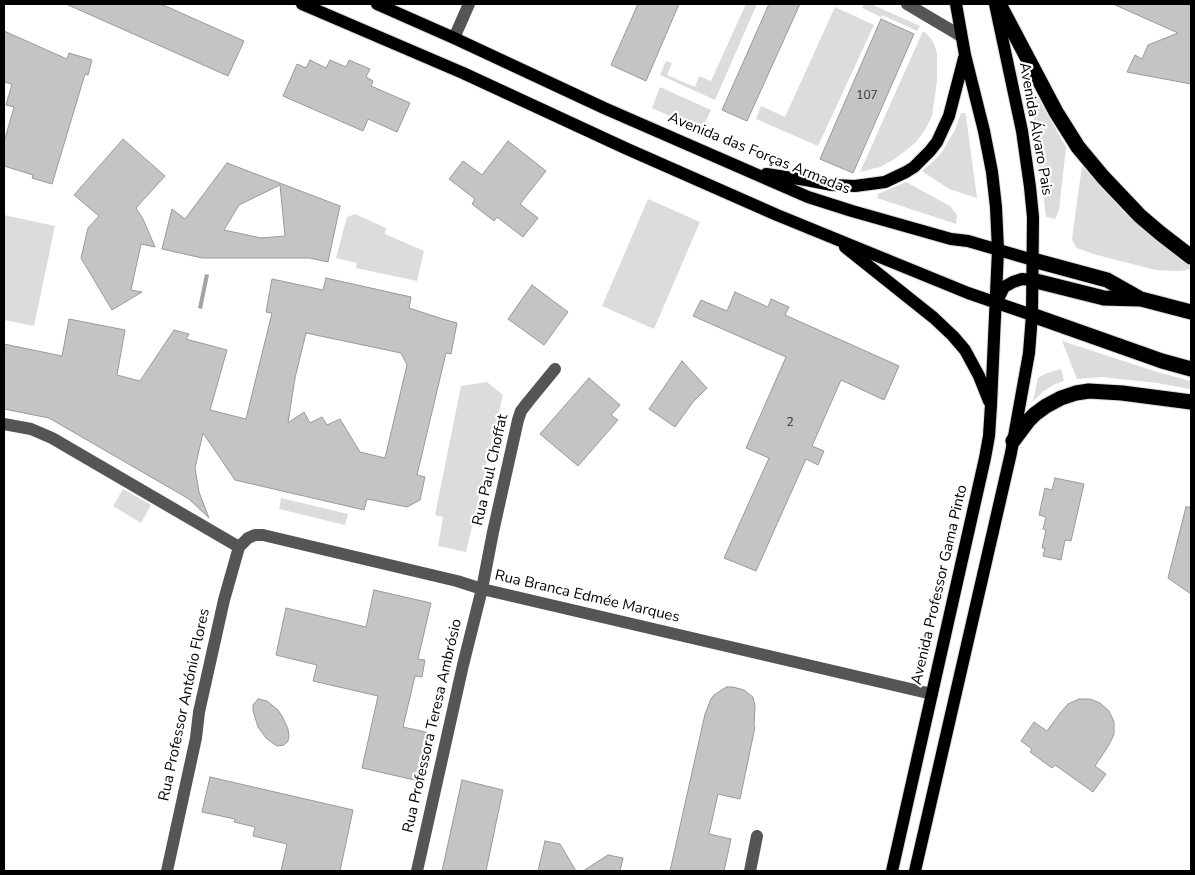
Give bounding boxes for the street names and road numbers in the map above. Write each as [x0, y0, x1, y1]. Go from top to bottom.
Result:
street label: Avenida Álvaro Pais [1014, 61, 1056, 197]
street label: Avenida das Forças Armadas [665, 109, 853, 199]
street label: Rua Paul Choffat [469, 413, 513, 527]
street label: Avenida Professor Gama Pinto [908, 483, 972, 687]
street label: Rua Branca Edmée Marques [493, 567, 681, 627]
street label: Rua Professor António Flores [156, 607, 214, 803]
street label: Rua Professora Teresa Ambrósio [400, 617, 466, 835]

